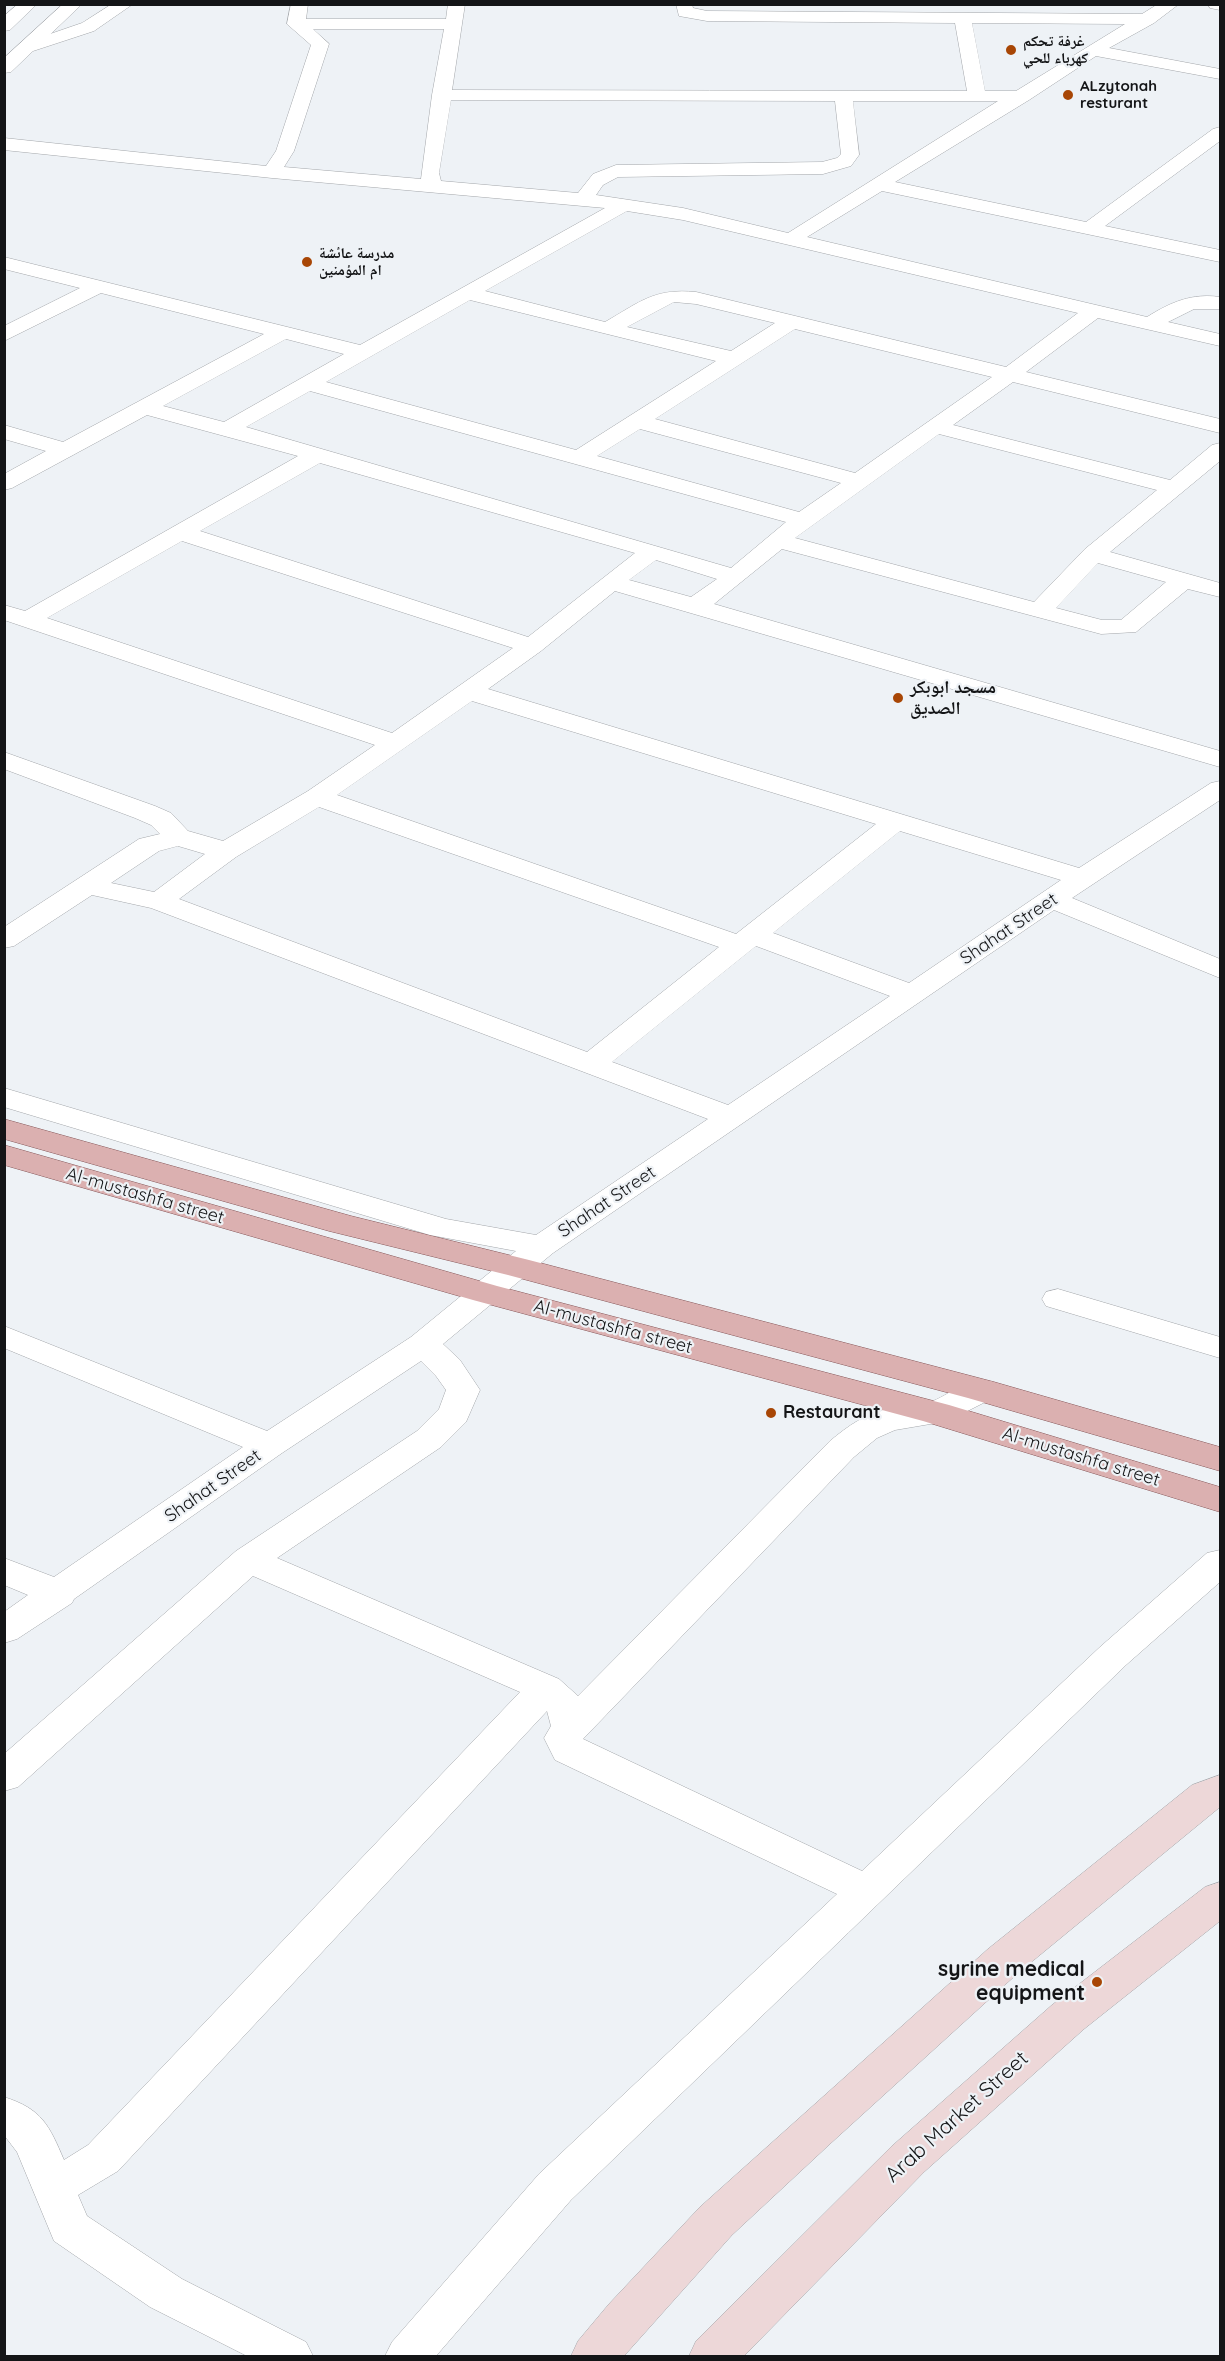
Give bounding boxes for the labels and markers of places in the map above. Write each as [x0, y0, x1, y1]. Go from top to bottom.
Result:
place label: غرفة تحكم كهرباء للحي [1023, 32, 1088, 67]
marker: غرفة تحكم كهرباء للحي [1004, 43, 1018, 57]
place label: ALzytonah resturant [1080, 77, 1157, 112]
marker: ALzytonah resturant [1061, 88, 1075, 102]
place label: مدرسة عائشة ام المؤمنين [319, 244, 394, 279]
marker: مدرسة عائشة ام المؤمنين [300, 255, 314, 269]
place label: مسجد ابوبكر الصديق [910, 677, 996, 720]
marker: مسجد ابوبكر الصديق [891, 691, 905, 705]
place label: Restaurant [783, 1402, 881, 1424]
marker: Restaurant [764, 1406, 778, 1420]
place label: syrine medical equipment [938, 1957, 1085, 2007]
marker: syrine medical equipment [1090, 1975, 1104, 1989]

